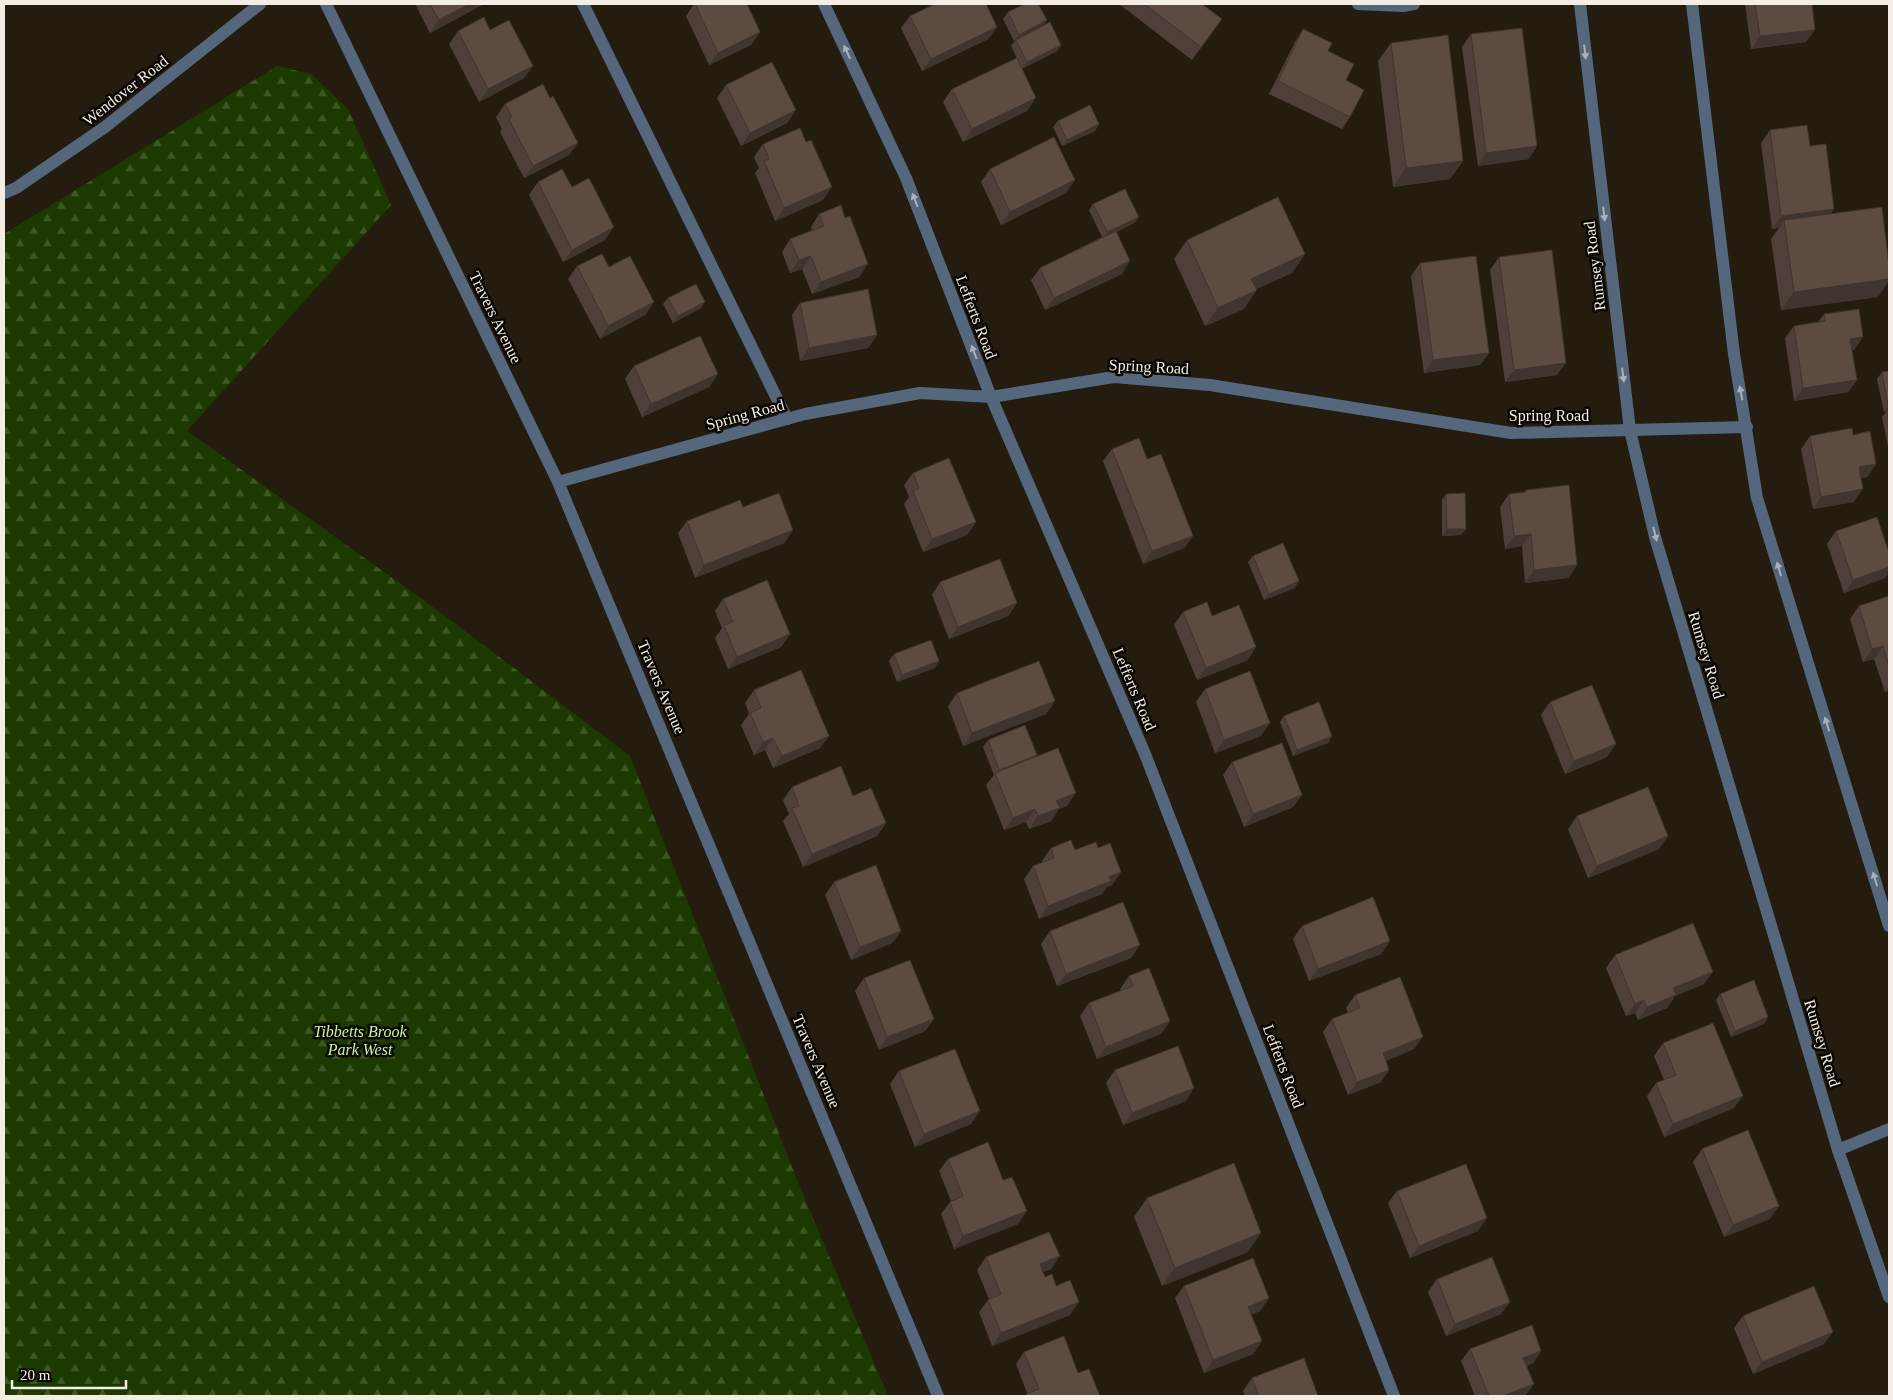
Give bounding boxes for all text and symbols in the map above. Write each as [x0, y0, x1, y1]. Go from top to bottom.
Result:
one-way arrow [1581, 44, 1589, 60]
one-way arrow [843, 45, 851, 59]
street label: Wendover Road [79, 52, 171, 129]
one-way arrow [910, 193, 918, 207]
one-way arrow [1600, 206, 1608, 222]
street label: Rumsey Road [1581, 220, 1609, 312]
street label: Travers Avenue [466, 269, 525, 366]
street label: Lefferts Road [953, 273, 1000, 361]
one-way arrow [969, 344, 977, 359]
street label: Spring Road [1108, 356, 1190, 378]
one-way arrow [1619, 367, 1627, 383]
one-way arrow [1736, 385, 1744, 401]
street label: Spring Road [704, 396, 786, 434]
street label: Spring Road [1509, 407, 1589, 425]
one-way arrow [1651, 527, 1659, 542]
one-way arrow [1775, 561, 1783, 576]
street label: Rumsey Road [1684, 610, 1728, 701]
street label: Travers Avenue [634, 638, 689, 737]
street label: Lefferts Road [1109, 645, 1160, 733]
one-way arrow [1823, 716, 1831, 731]
one-way arrow [1870, 872, 1878, 887]
street label: Rumsey Road [1800, 998, 1844, 1089]
street label: Travers Avenue [789, 1012, 844, 1111]
street label: Lefferts Road [1260, 1022, 1307, 1110]
park label: Tibbetts Brook Park West [313, 1023, 407, 1058]
scale bar [12, 1358, 126, 1390]
text: 20 m [20, 1367, 51, 1383]

